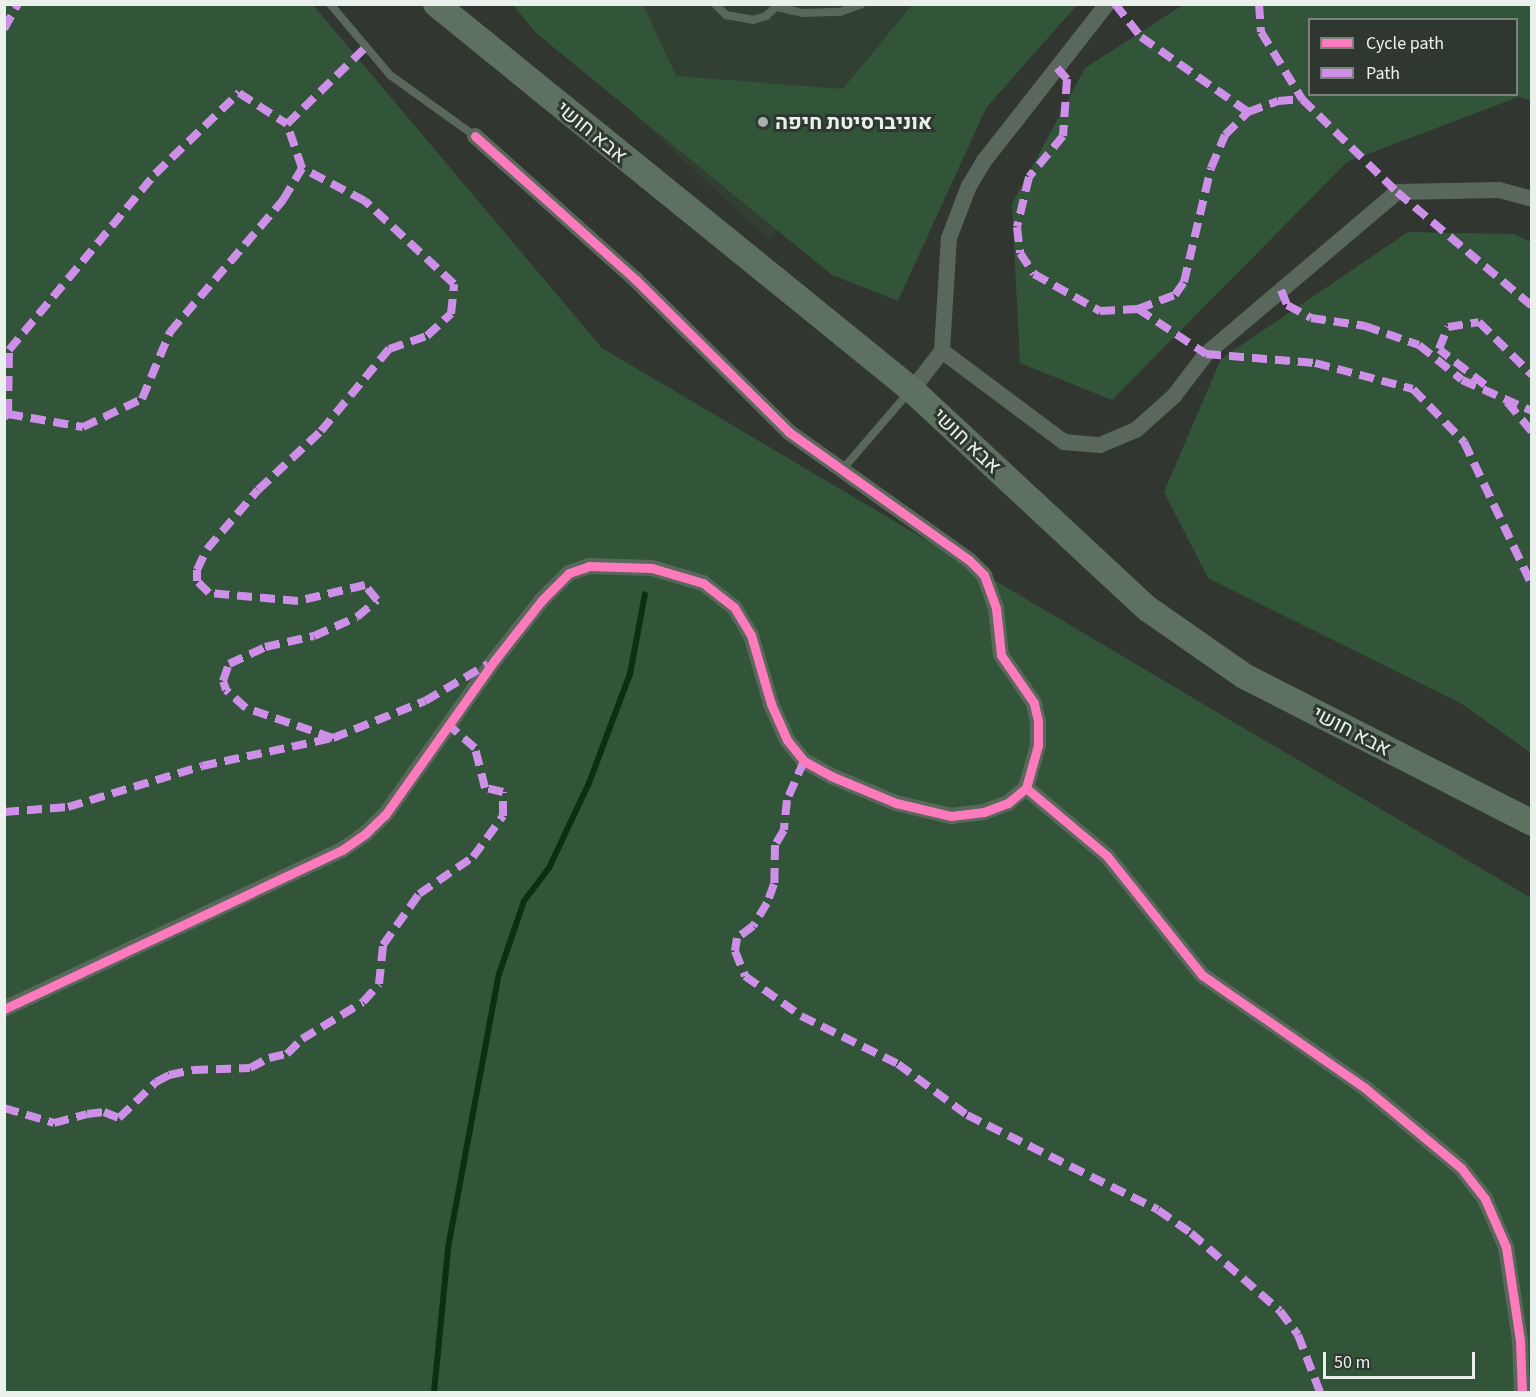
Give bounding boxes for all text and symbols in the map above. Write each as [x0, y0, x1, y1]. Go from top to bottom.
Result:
legend [1308, 18, 1518, 96]
text: Cycle path [1366, 31, 1444, 56]
text: Path [1366, 61, 1400, 86]
street label: אבא חושי [551, 96, 633, 168]
place label: אוניברסיטת חיפה [775, 109, 932, 135]
marker: אוניברסיטת חיפה [756, 115, 770, 129]
street label: אבא חושי [928, 403, 1006, 479]
street label: אבא חושי [1309, 701, 1395, 761]
scale bar [1326, 1340, 1478, 1378]
text: 50 m [1334, 1350, 1370, 1375]

